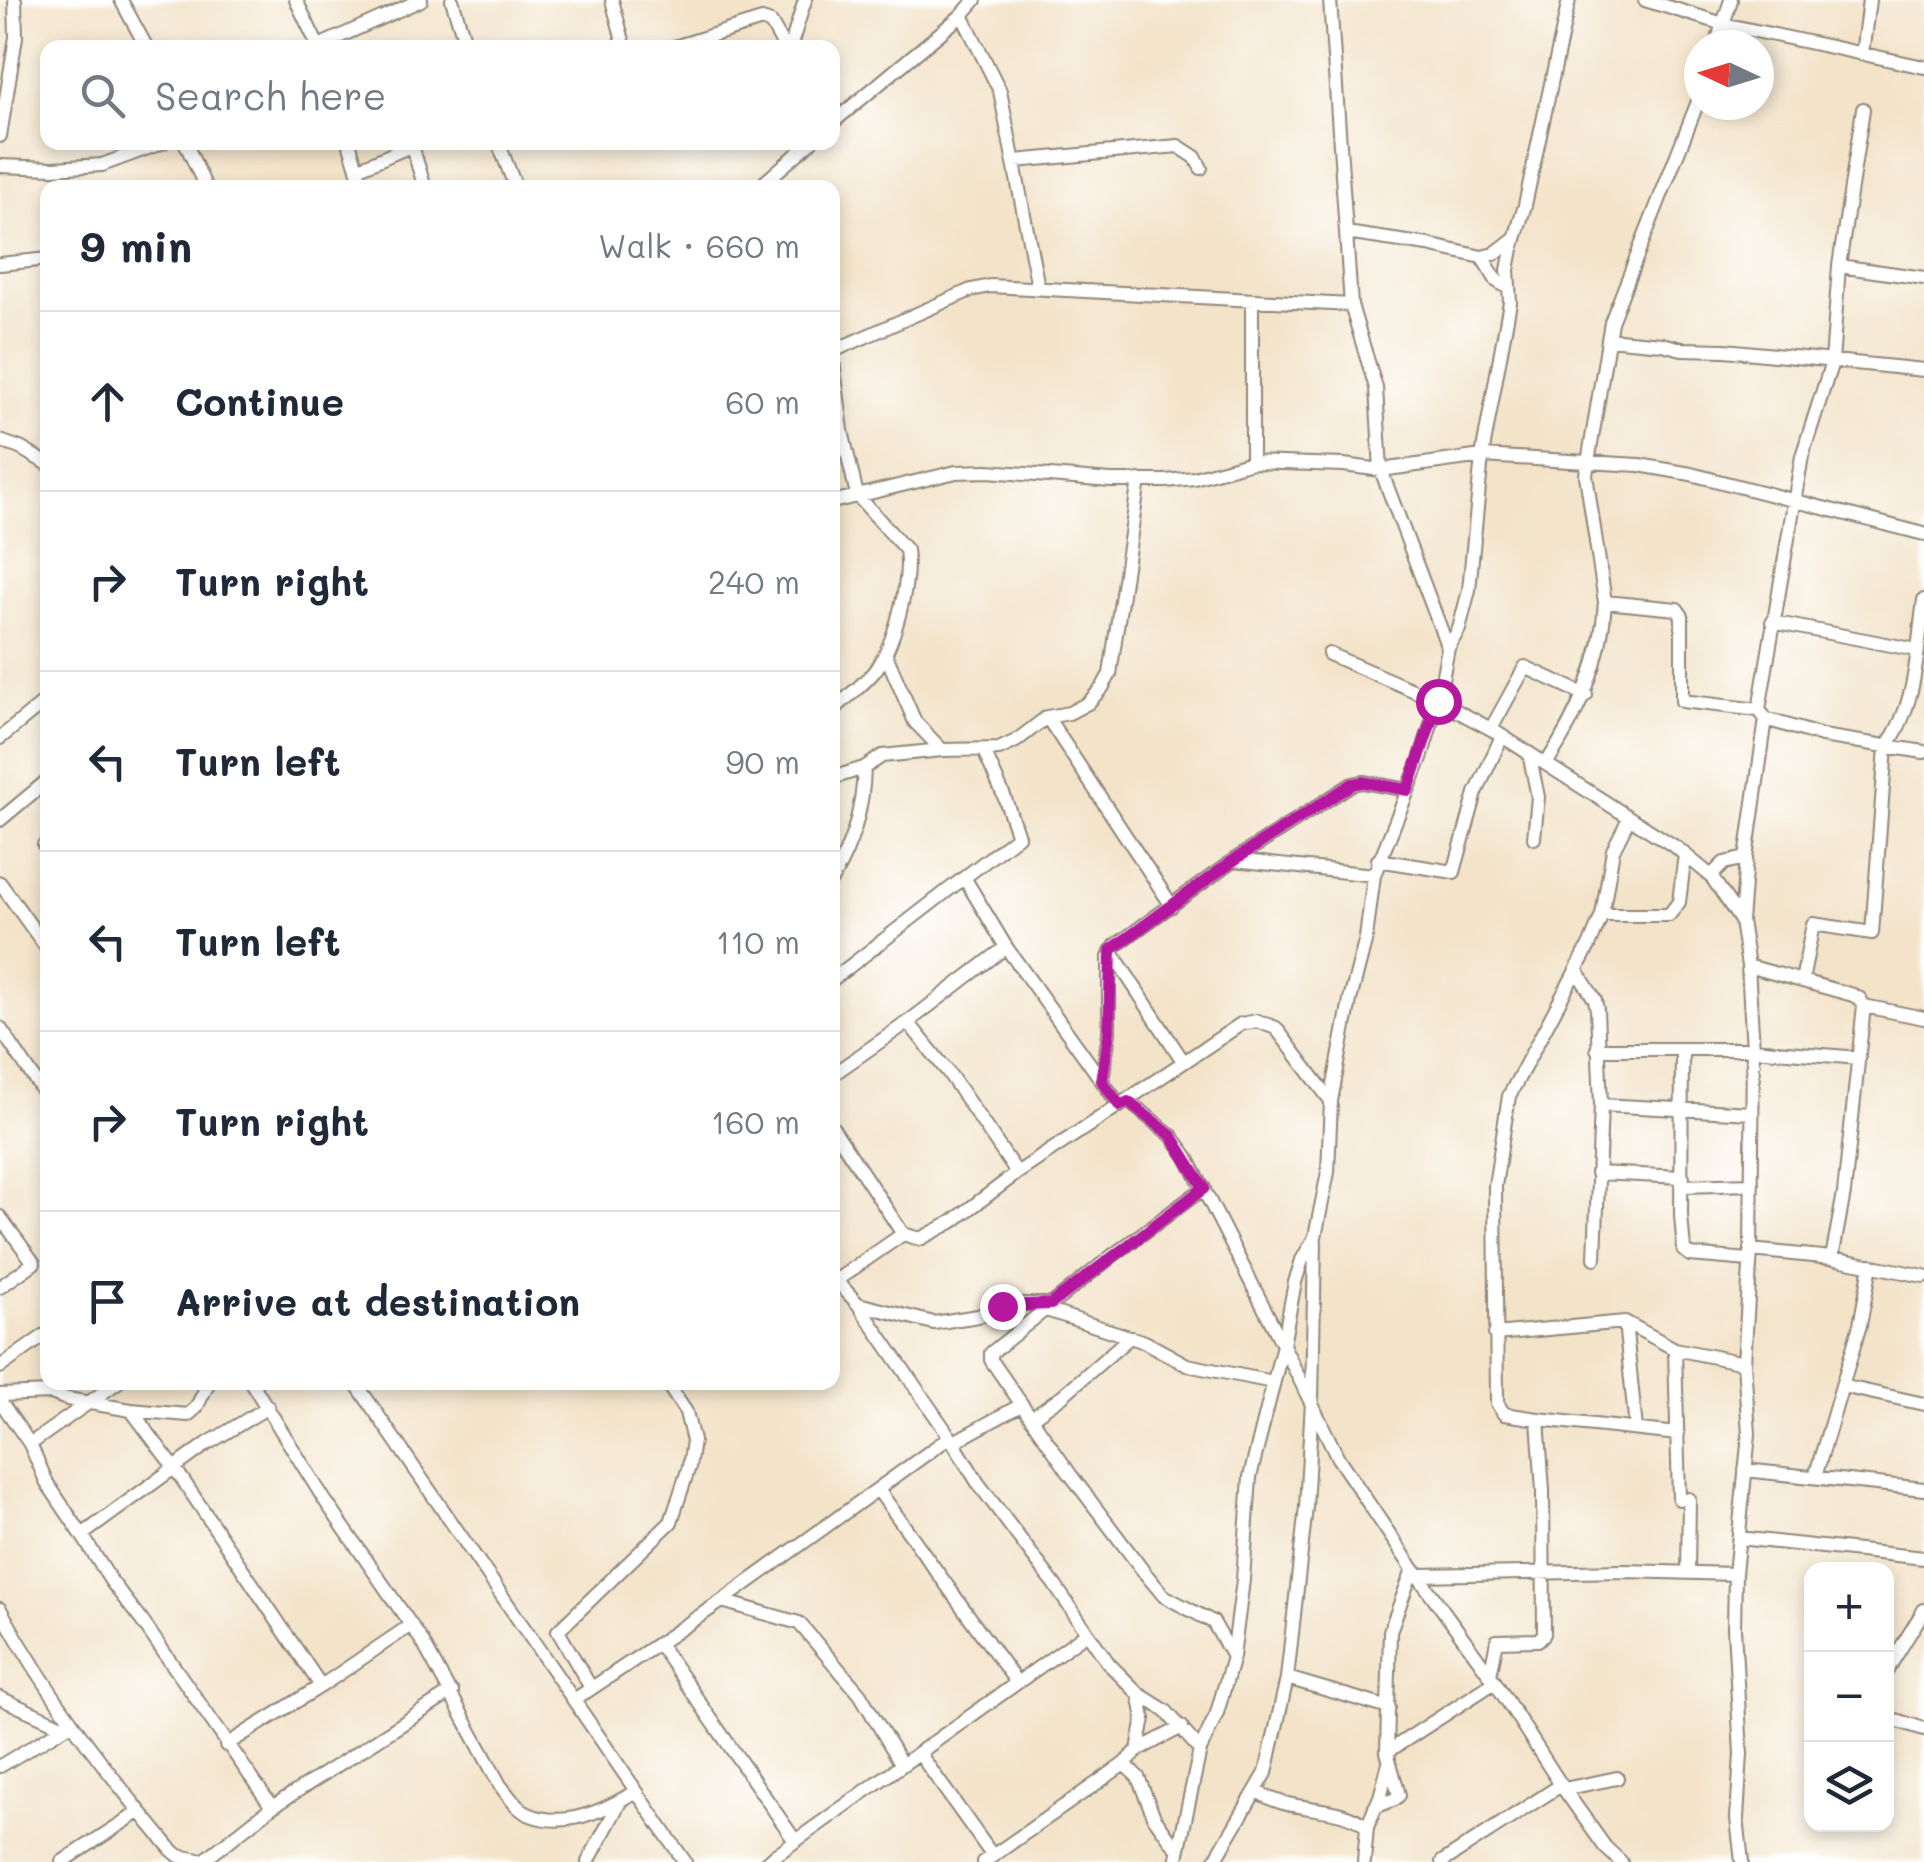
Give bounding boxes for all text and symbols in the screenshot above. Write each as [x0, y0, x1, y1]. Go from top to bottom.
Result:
north arrow [1684, 30, 1774, 120]
search box [40, 40, 840, 150]
icon: search [75, 68, 130, 123]
text: Search here [155, 70, 386, 120]
text: 9 min [80, 218, 192, 273]
text: Walk · 660 m [598, 224, 800, 266]
icon: ahead [80, 374, 135, 429]
text: Continue [175, 376, 344, 426]
text: 60 m [725, 380, 800, 422]
icon: right [80, 554, 135, 609]
text: Turn right [175, 556, 369, 606]
text: 240 m [708, 560, 800, 602]
route start [1416, 679, 1462, 725]
icon: left [80, 734, 135, 789]
text: Turn left [175, 736, 341, 786]
text: 90 m [726, 740, 800, 782]
icon: left [80, 914, 135, 969]
text: Turn left [175, 916, 341, 966]
text: 110 m [716, 920, 800, 962]
icon: right [80, 1094, 135, 1149]
text: Turn right [175, 1096, 369, 1146]
text: 160 m [711, 1100, 800, 1142]
icon: arrive [80, 1274, 135, 1329]
text: Arrive at destination [175, 1276, 580, 1326]
route end [980, 1284, 1026, 1330]
map controls [1804, 1562, 1894, 1832]
button: + [1804, 1562, 1894, 1652]
button: − [1804, 1652, 1894, 1742]
button: layers [1804, 1742, 1894, 1832]

